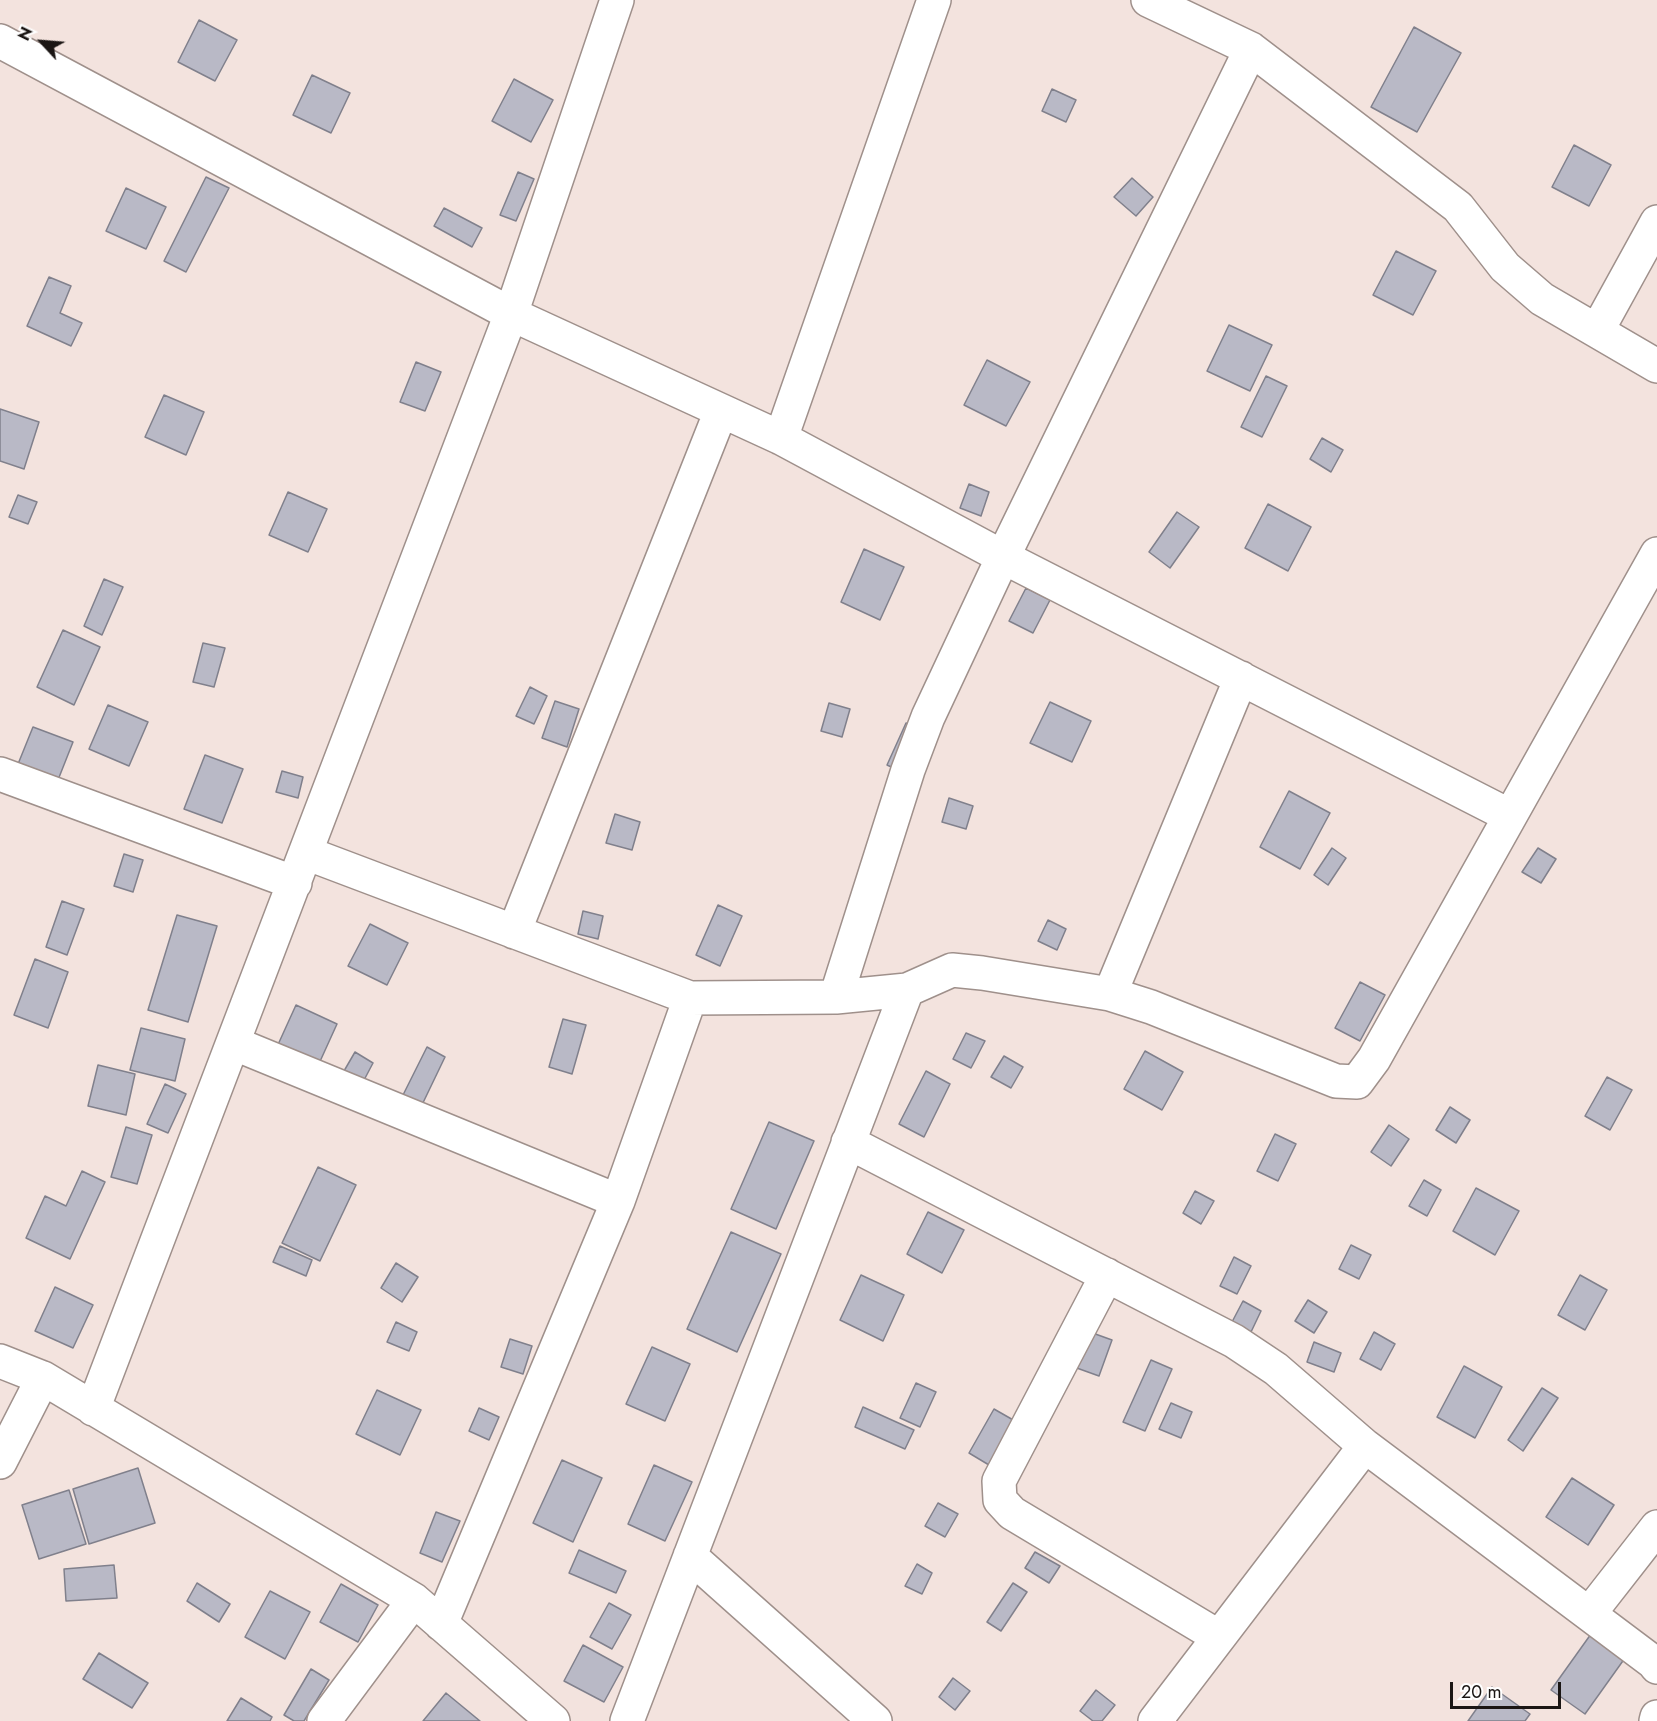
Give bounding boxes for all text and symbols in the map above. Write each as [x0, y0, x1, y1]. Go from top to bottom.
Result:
north arrow [12, 12, 72, 72]
text: N [12, 23, 38, 45]
scale bar [1453, 1670, 1564, 1708]
text: 20 m [1461, 1679, 1501, 1705]

